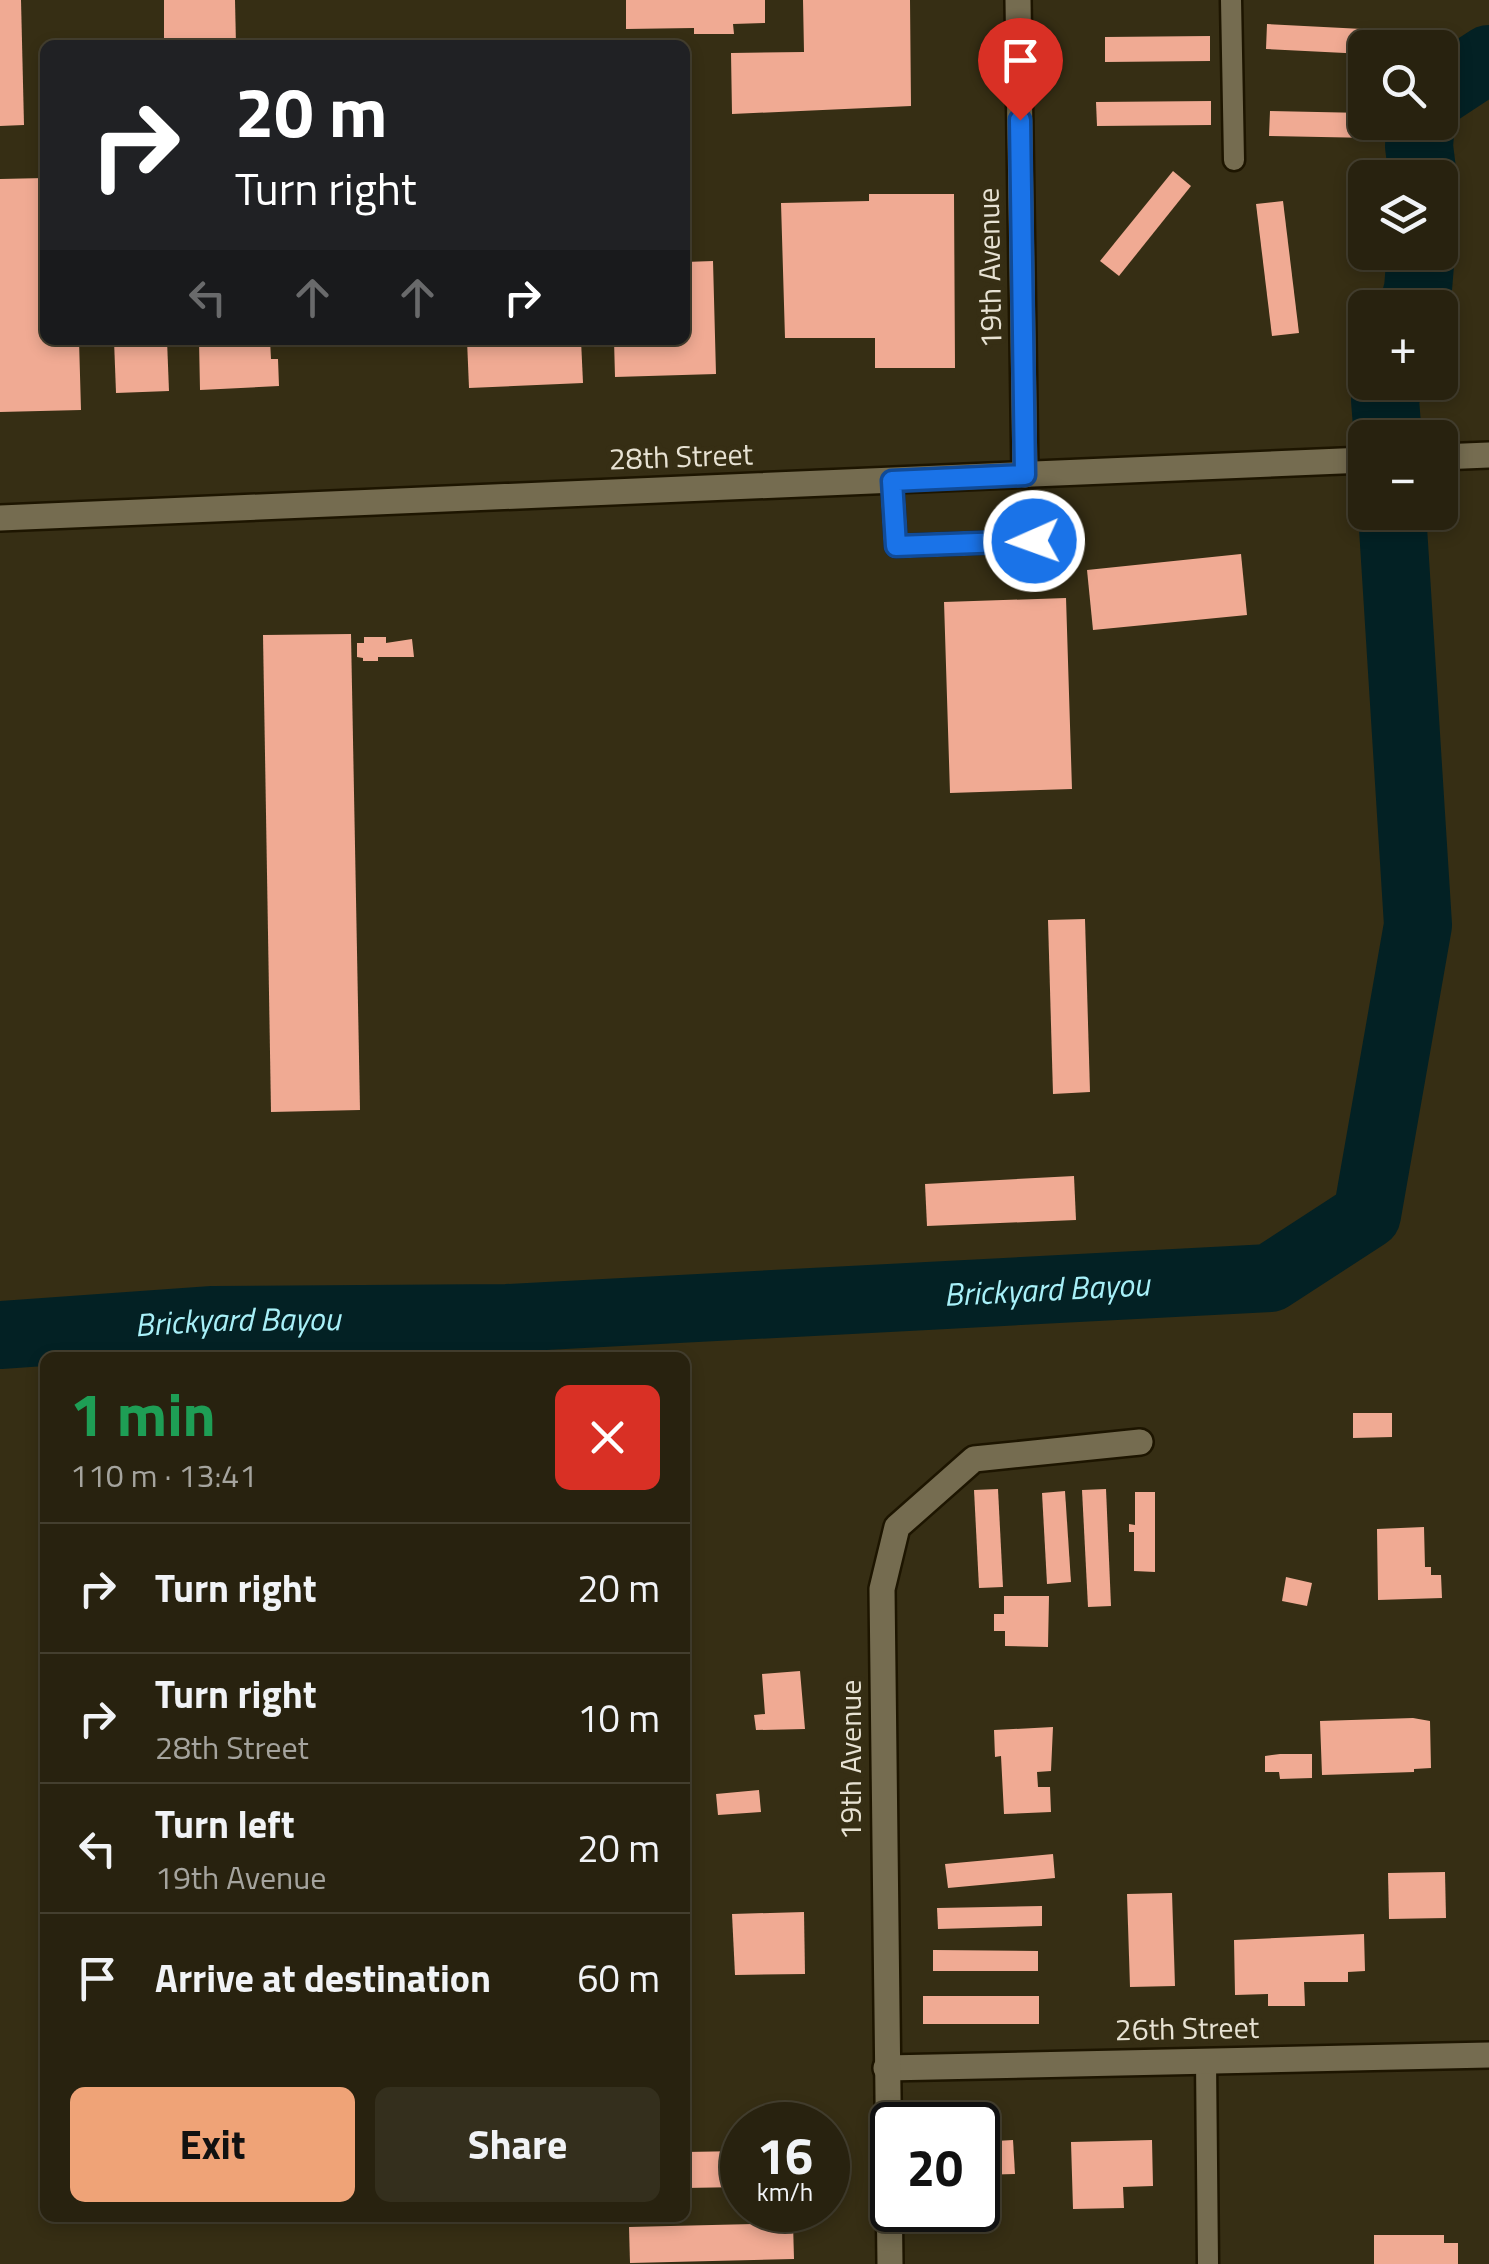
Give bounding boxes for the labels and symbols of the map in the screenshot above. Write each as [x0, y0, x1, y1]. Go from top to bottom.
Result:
pin [978, 18, 1063, 121]
street label: 19th Avenue [965, 187, 1013, 349]
street label: 28th Street [608, 430, 754, 482]
position arrow [982, 489, 1086, 593]
water label: Brickyard Bayou [943, 1259, 1153, 1318]
water label: Brickyard Bayou [133, 1294, 343, 1348]
street label: 19th Avenue [827, 1680, 873, 1840]
street label: 26th Street [1114, 2004, 1260, 2052]
speed limit sign: 20 [870, 2102, 1000, 2232]

